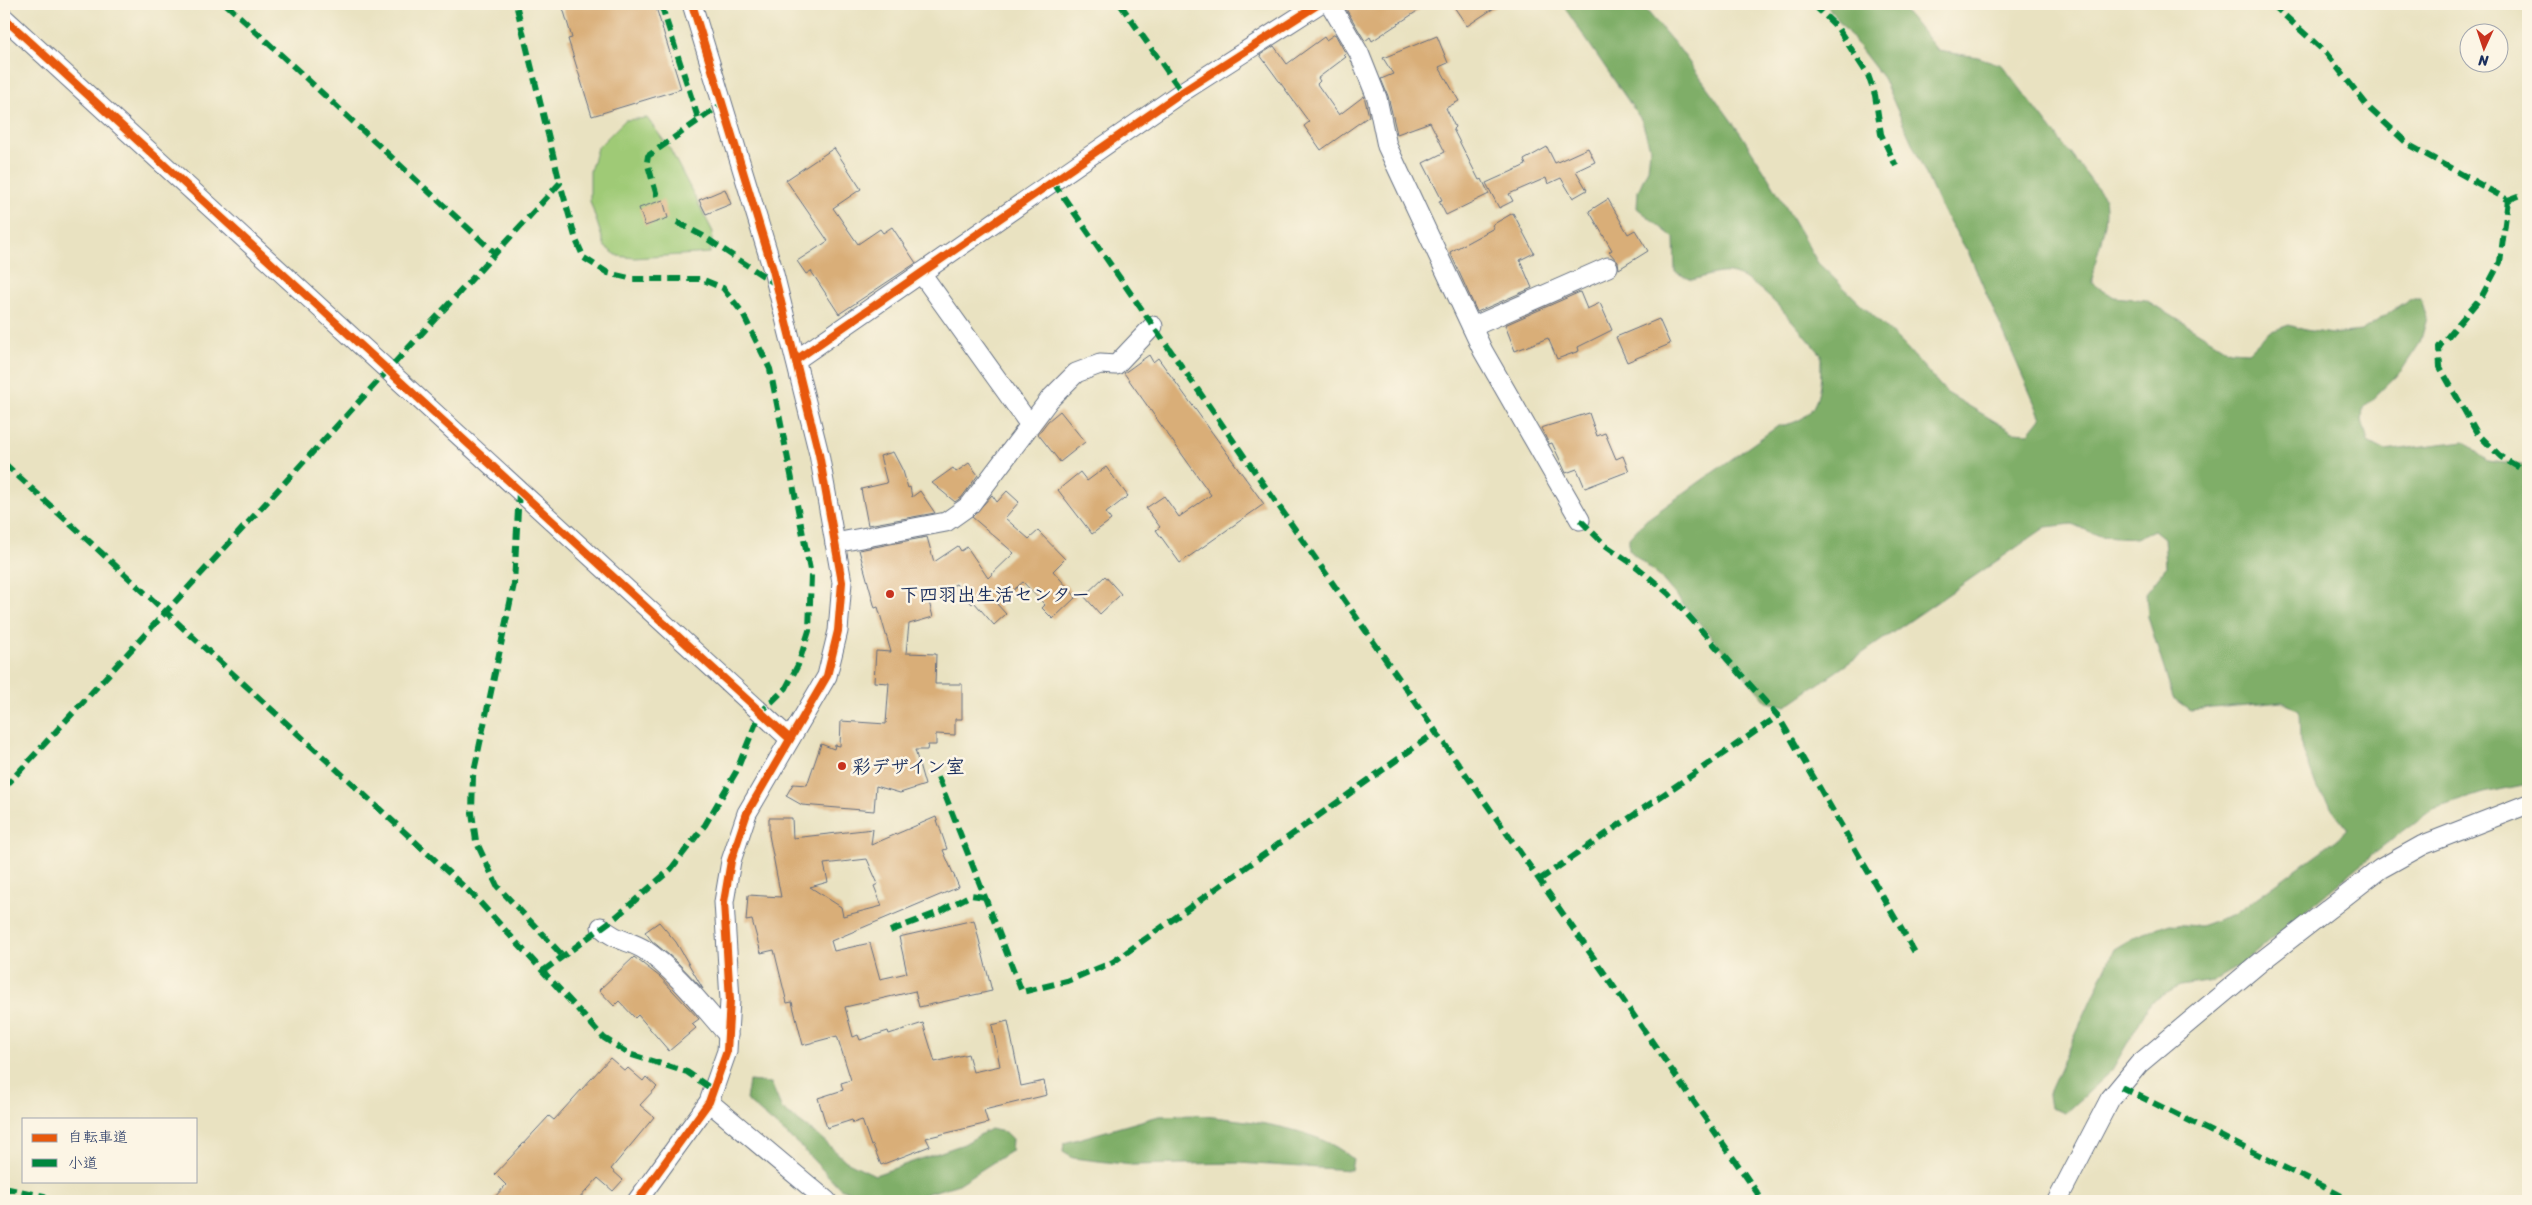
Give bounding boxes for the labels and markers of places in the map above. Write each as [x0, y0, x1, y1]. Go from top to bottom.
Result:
place label: 下四羽出生活センター [900, 578, 1090, 611]
marker: 下四羽出生活センター [884, 588, 896, 600]
place label: 彩デザイン室 [852, 750, 965, 783]
marker: 彩デザイン室 [836, 760, 848, 772]

